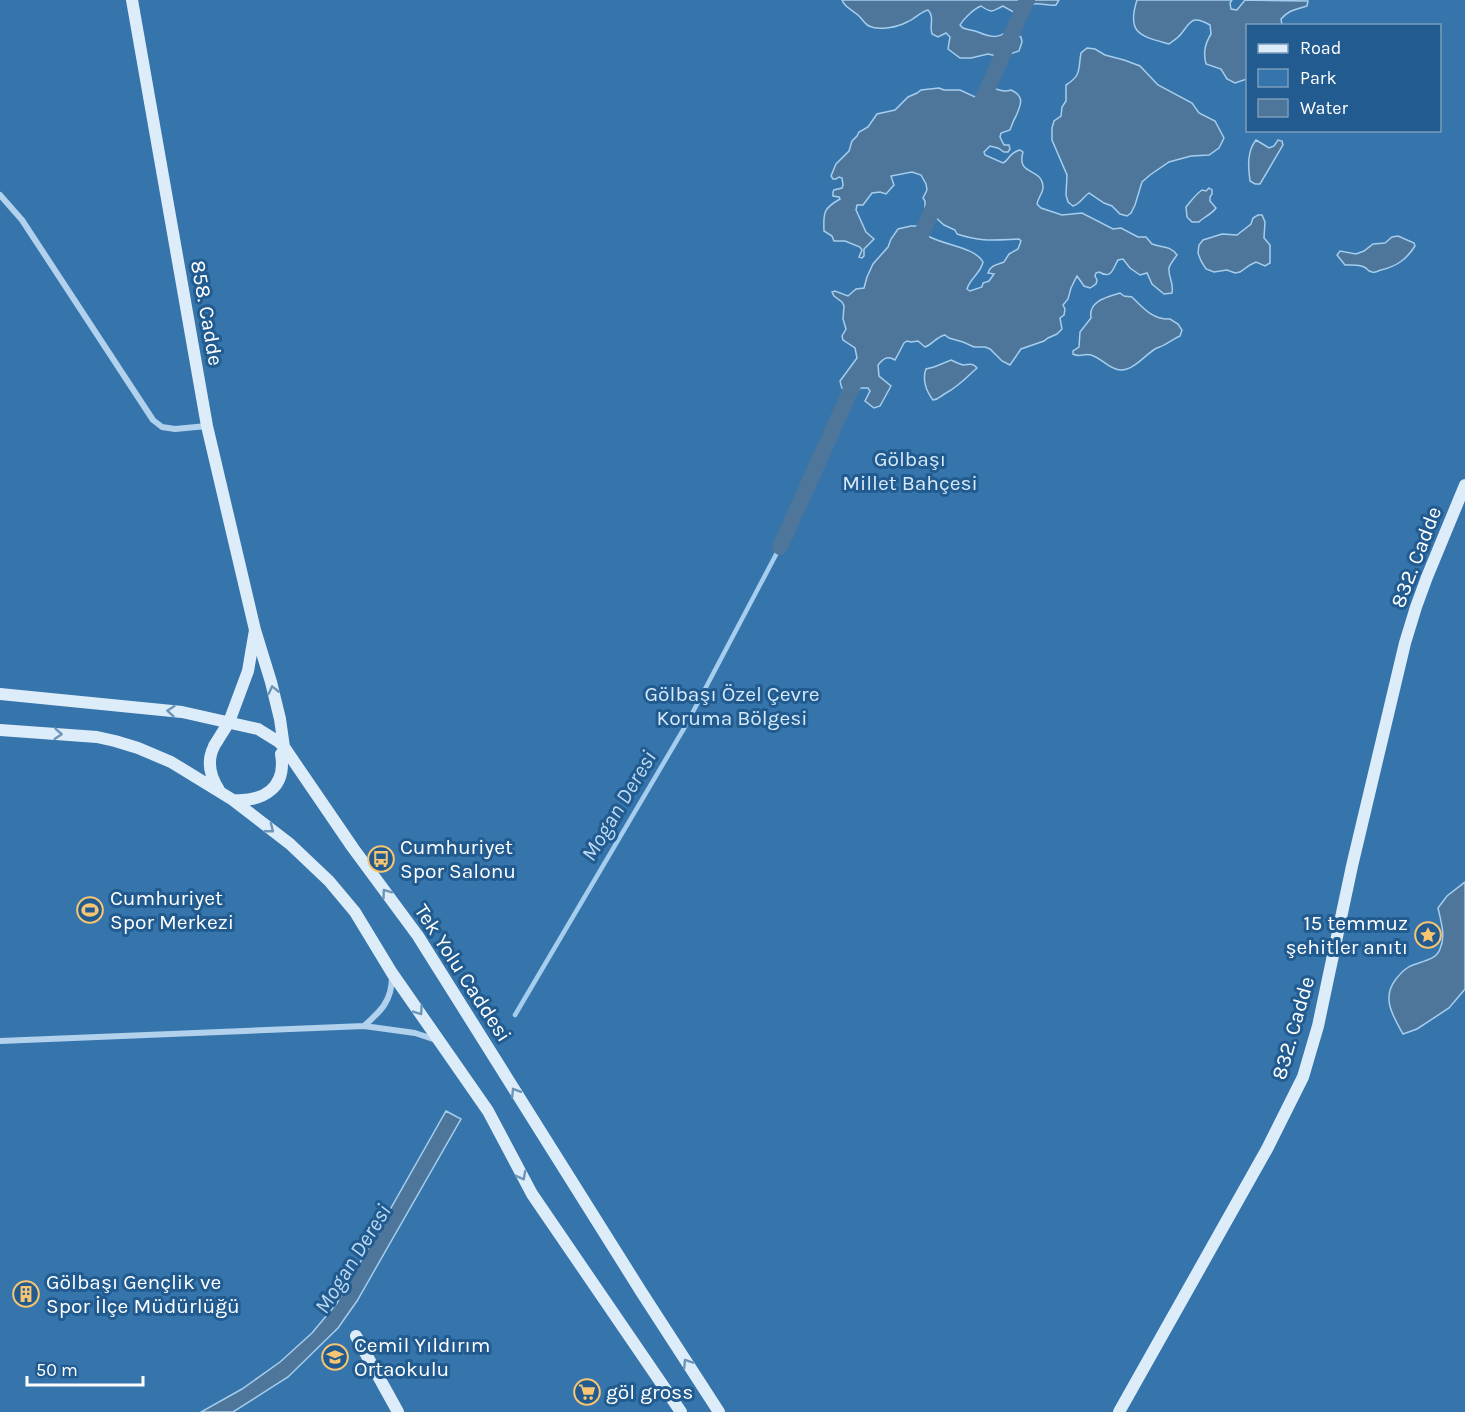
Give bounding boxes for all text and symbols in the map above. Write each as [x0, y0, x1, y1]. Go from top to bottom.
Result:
legend [1246, 24, 1441, 132]
text: Road [1300, 37, 1341, 59]
text: Park [1300, 67, 1337, 89]
text: Water [1300, 97, 1348, 119]
street label: 858. Cadde [186, 258, 228, 368]
park label: Gölbaşı Millet Bahçesi [842, 447, 978, 495]
street label: 832. Cadde [1386, 503, 1446, 611]
park label: Gölbaşı Özel Çevre Koruma Bölgesi [645, 682, 819, 730]
one-way arrow [267, 685, 280, 695]
one-way arrow [167, 704, 176, 717]
one-way arrow [54, 728, 63, 741]
water label: Mogan Deresi [576, 746, 662, 866]
one-way arrow [263, 821, 274, 832]
place label: Cumhuriyet Spor Salonu [400, 835, 516, 883]
bus stop icon: Cumhuriyet Spor Salonu [366, 844, 396, 874]
place label: Cumhuriyet Spor Merkezi [110, 886, 234, 934]
one-way arrow [382, 888, 393, 899]
sports icon: Cumhuriyet Spor Merkezi [75, 895, 105, 925]
street label: Tek Yolu Caddesi [410, 900, 516, 1046]
place label: 15 temmuz şehitler anıtı [1285, 911, 1408, 959]
place icon: 15 temmuz şehitler anıtı [1413, 920, 1443, 950]
street label: 832. Cadde [1267, 974, 1319, 1082]
one-way arrow [412, 1004, 423, 1015]
one-way arrow [512, 1087, 523, 1098]
one-way arrow [515, 1170, 526, 1180]
water label: Mogan Deresi [309, 1200, 397, 1318]
place label: Gölbaşı Gençlik ve Spor İlçe Müdürlüğü [46, 1270, 240, 1318]
building icon: Gölbaşı Gençlik ve Spor İlçe Müdürlüğü [11, 1279, 41, 1309]
place label: Cemil Yıldırım Ortaokulu [354, 1333, 490, 1381]
school or university icon: Cemil Yıldırım Ortaokulu [320, 1342, 350, 1372]
scale bar [27, 1349, 142, 1387]
text: 50 m [36, 1359, 78, 1381]
one-way arrow [683, 1359, 694, 1370]
supermarket icon: göl gross [572, 1377, 602, 1407]
place label: göl gross [606, 1380, 693, 1404]

